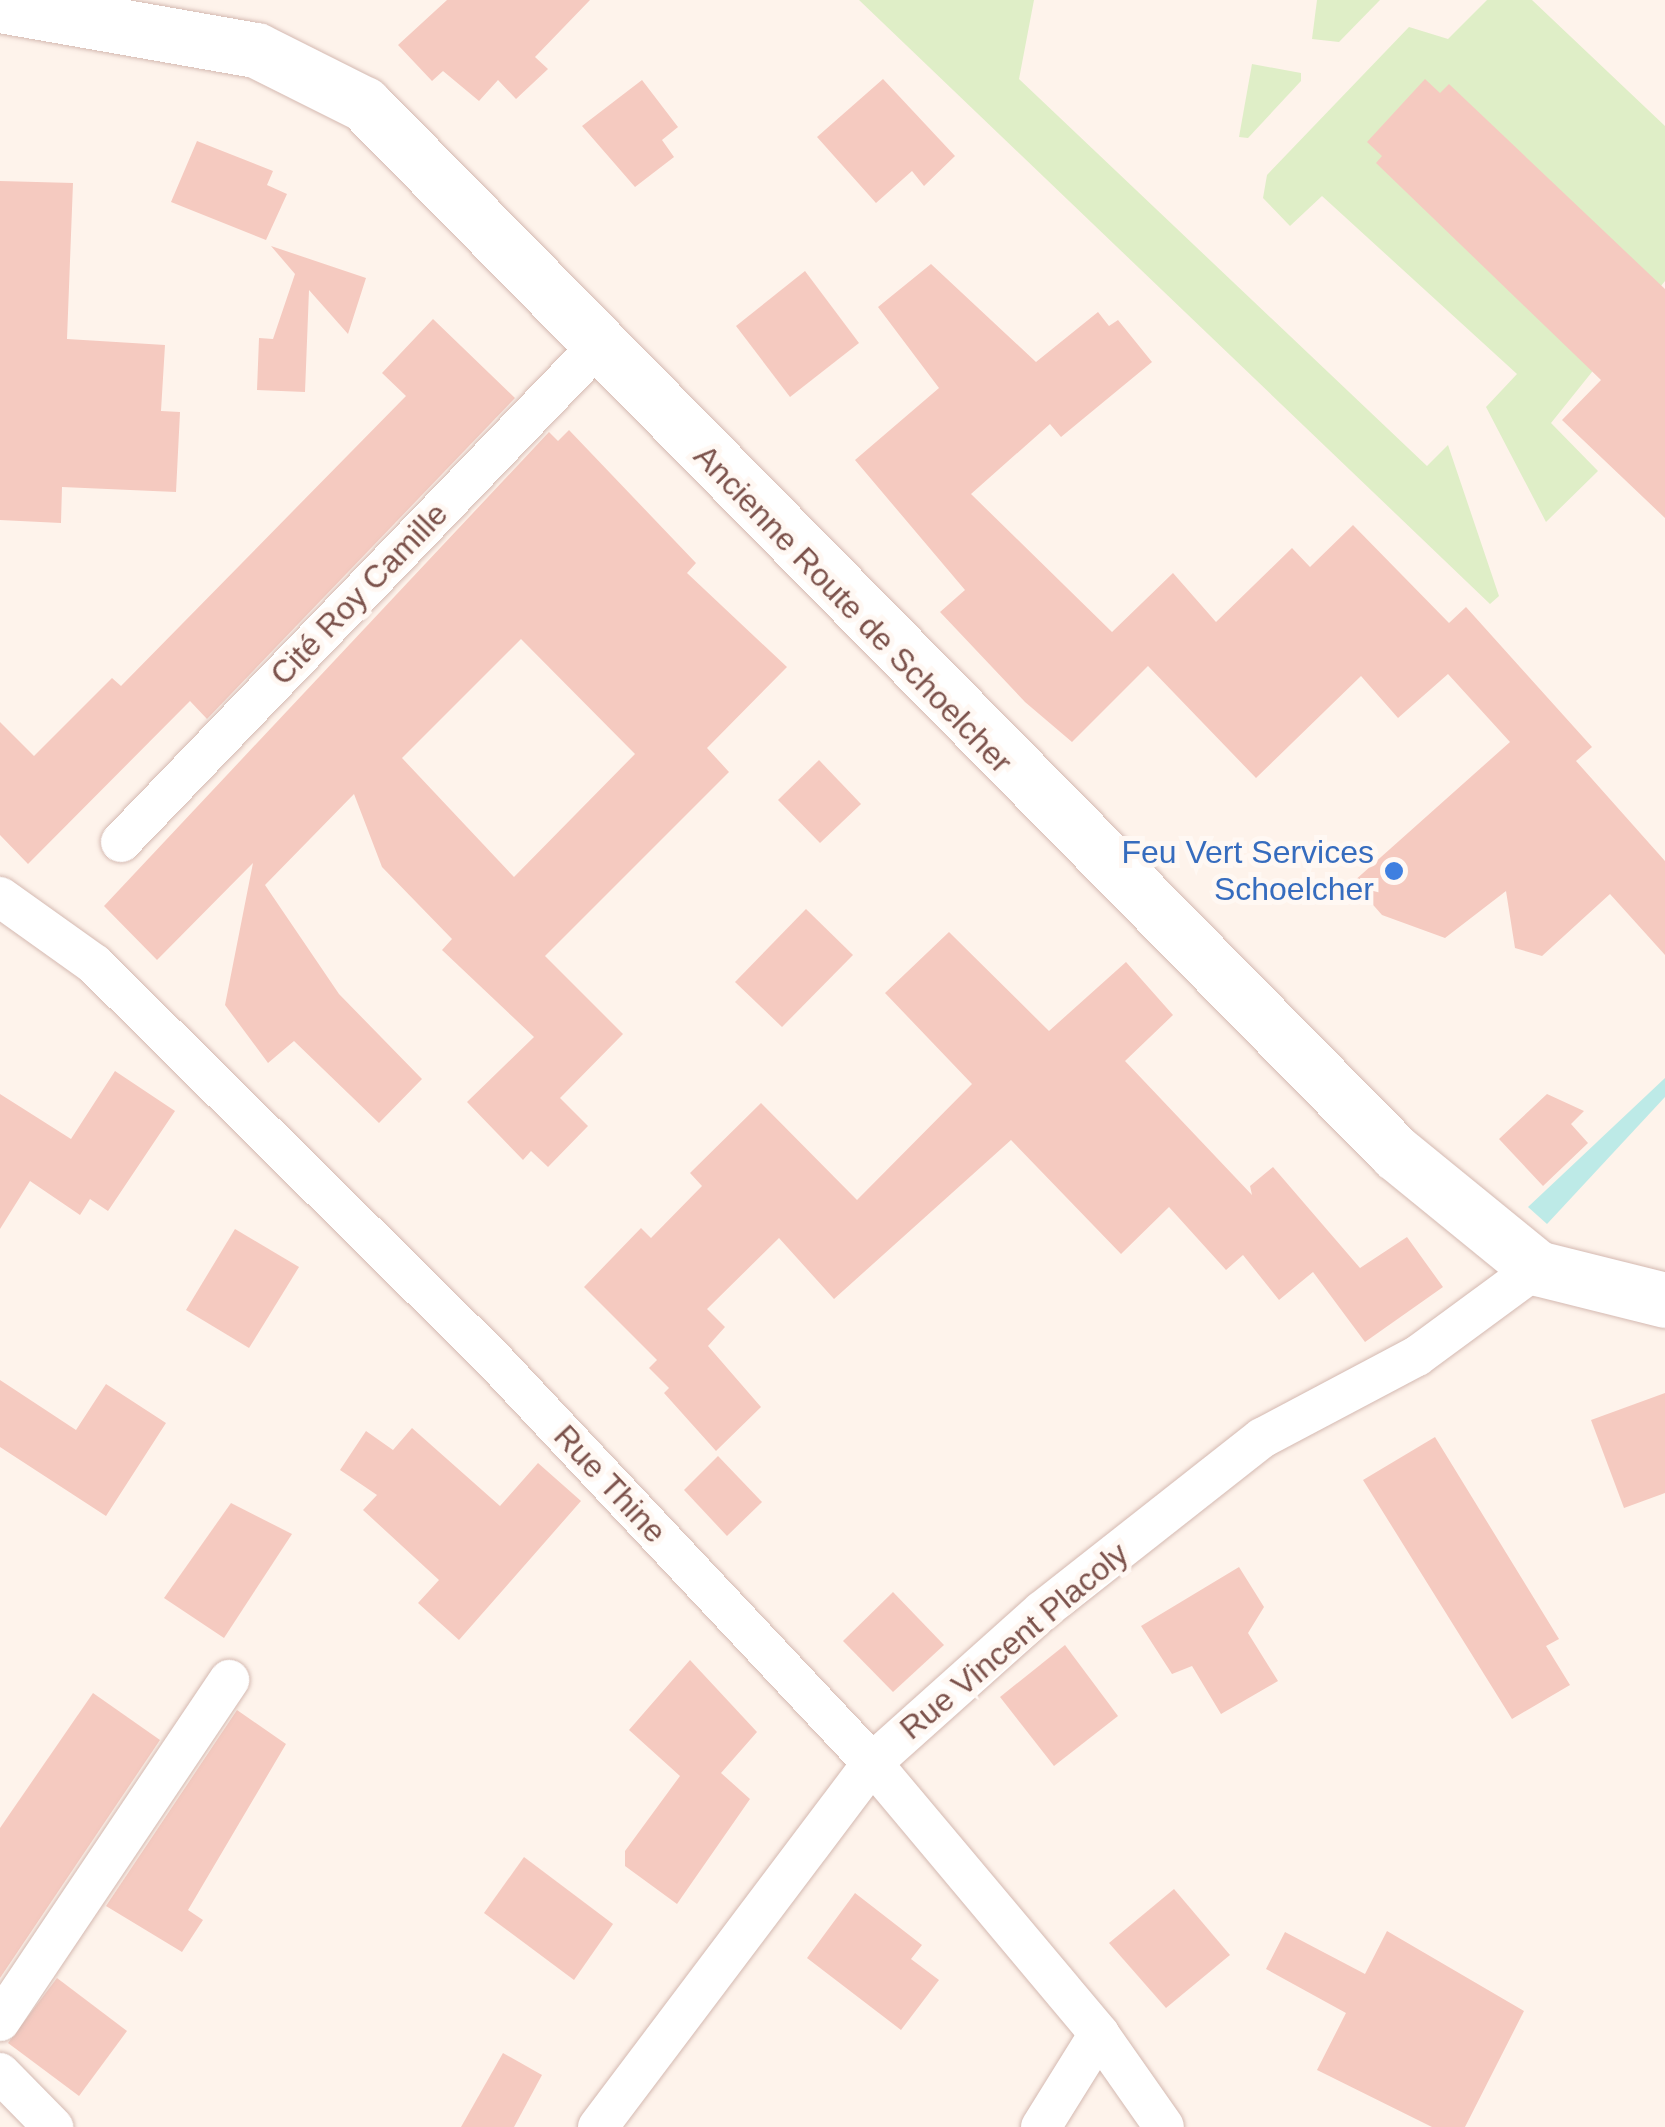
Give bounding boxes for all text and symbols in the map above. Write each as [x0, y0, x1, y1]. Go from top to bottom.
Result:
street label: Ancienne Route de Schoelcher [686, 437, 1020, 781]
street label: Cité Roy Camille [262, 495, 456, 693]
place label: Feu Vert Services Schoelcher [1121, 834, 1374, 909]
marker: Feu Vert Services Schoelcher [1383, 860, 1405, 882]
street label: Rue Thine [546, 1417, 674, 1551]
street label: Rue Vincent Placoly [892, 1534, 1136, 1748]

